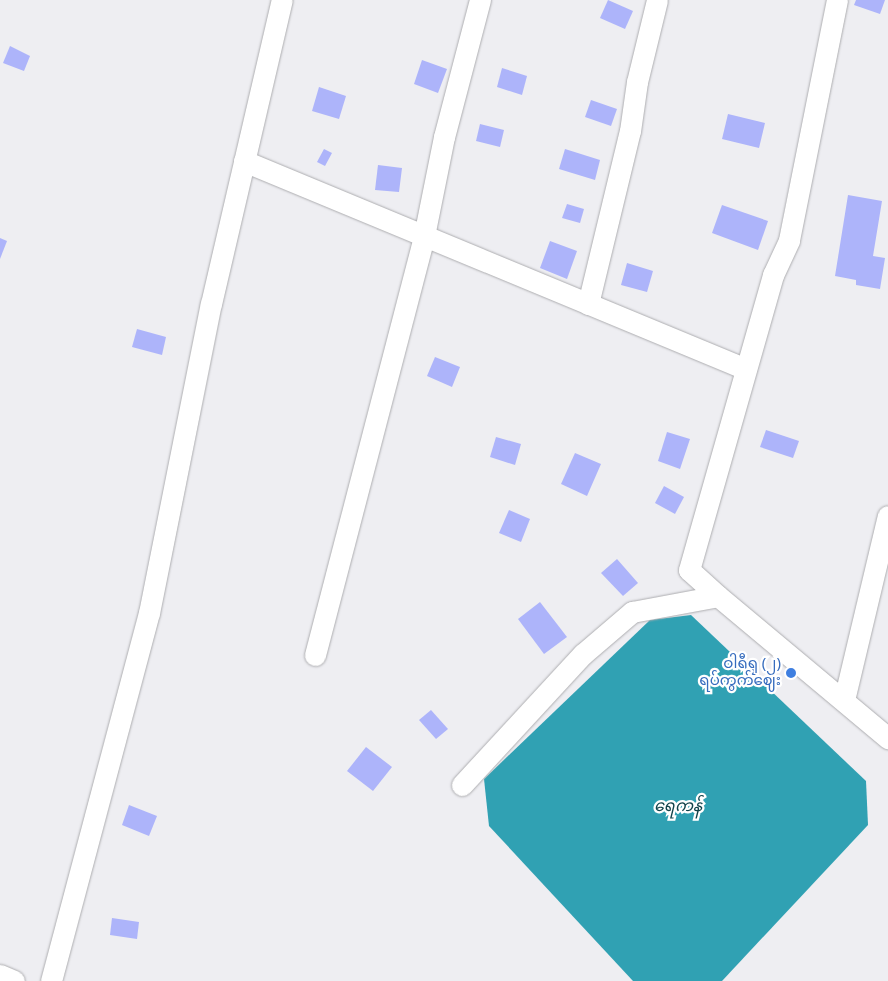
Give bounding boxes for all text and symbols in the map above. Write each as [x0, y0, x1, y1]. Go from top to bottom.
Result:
place label: ဝါရီရူ (၂) ရပ်ကွက်ဈေး [699, 655, 781, 690]
marker: ဝါရီရူ (၂) ရပ်ကွက်ဈေး [785, 667, 797, 679]
water label: ရေကန် [654, 798, 702, 818]

